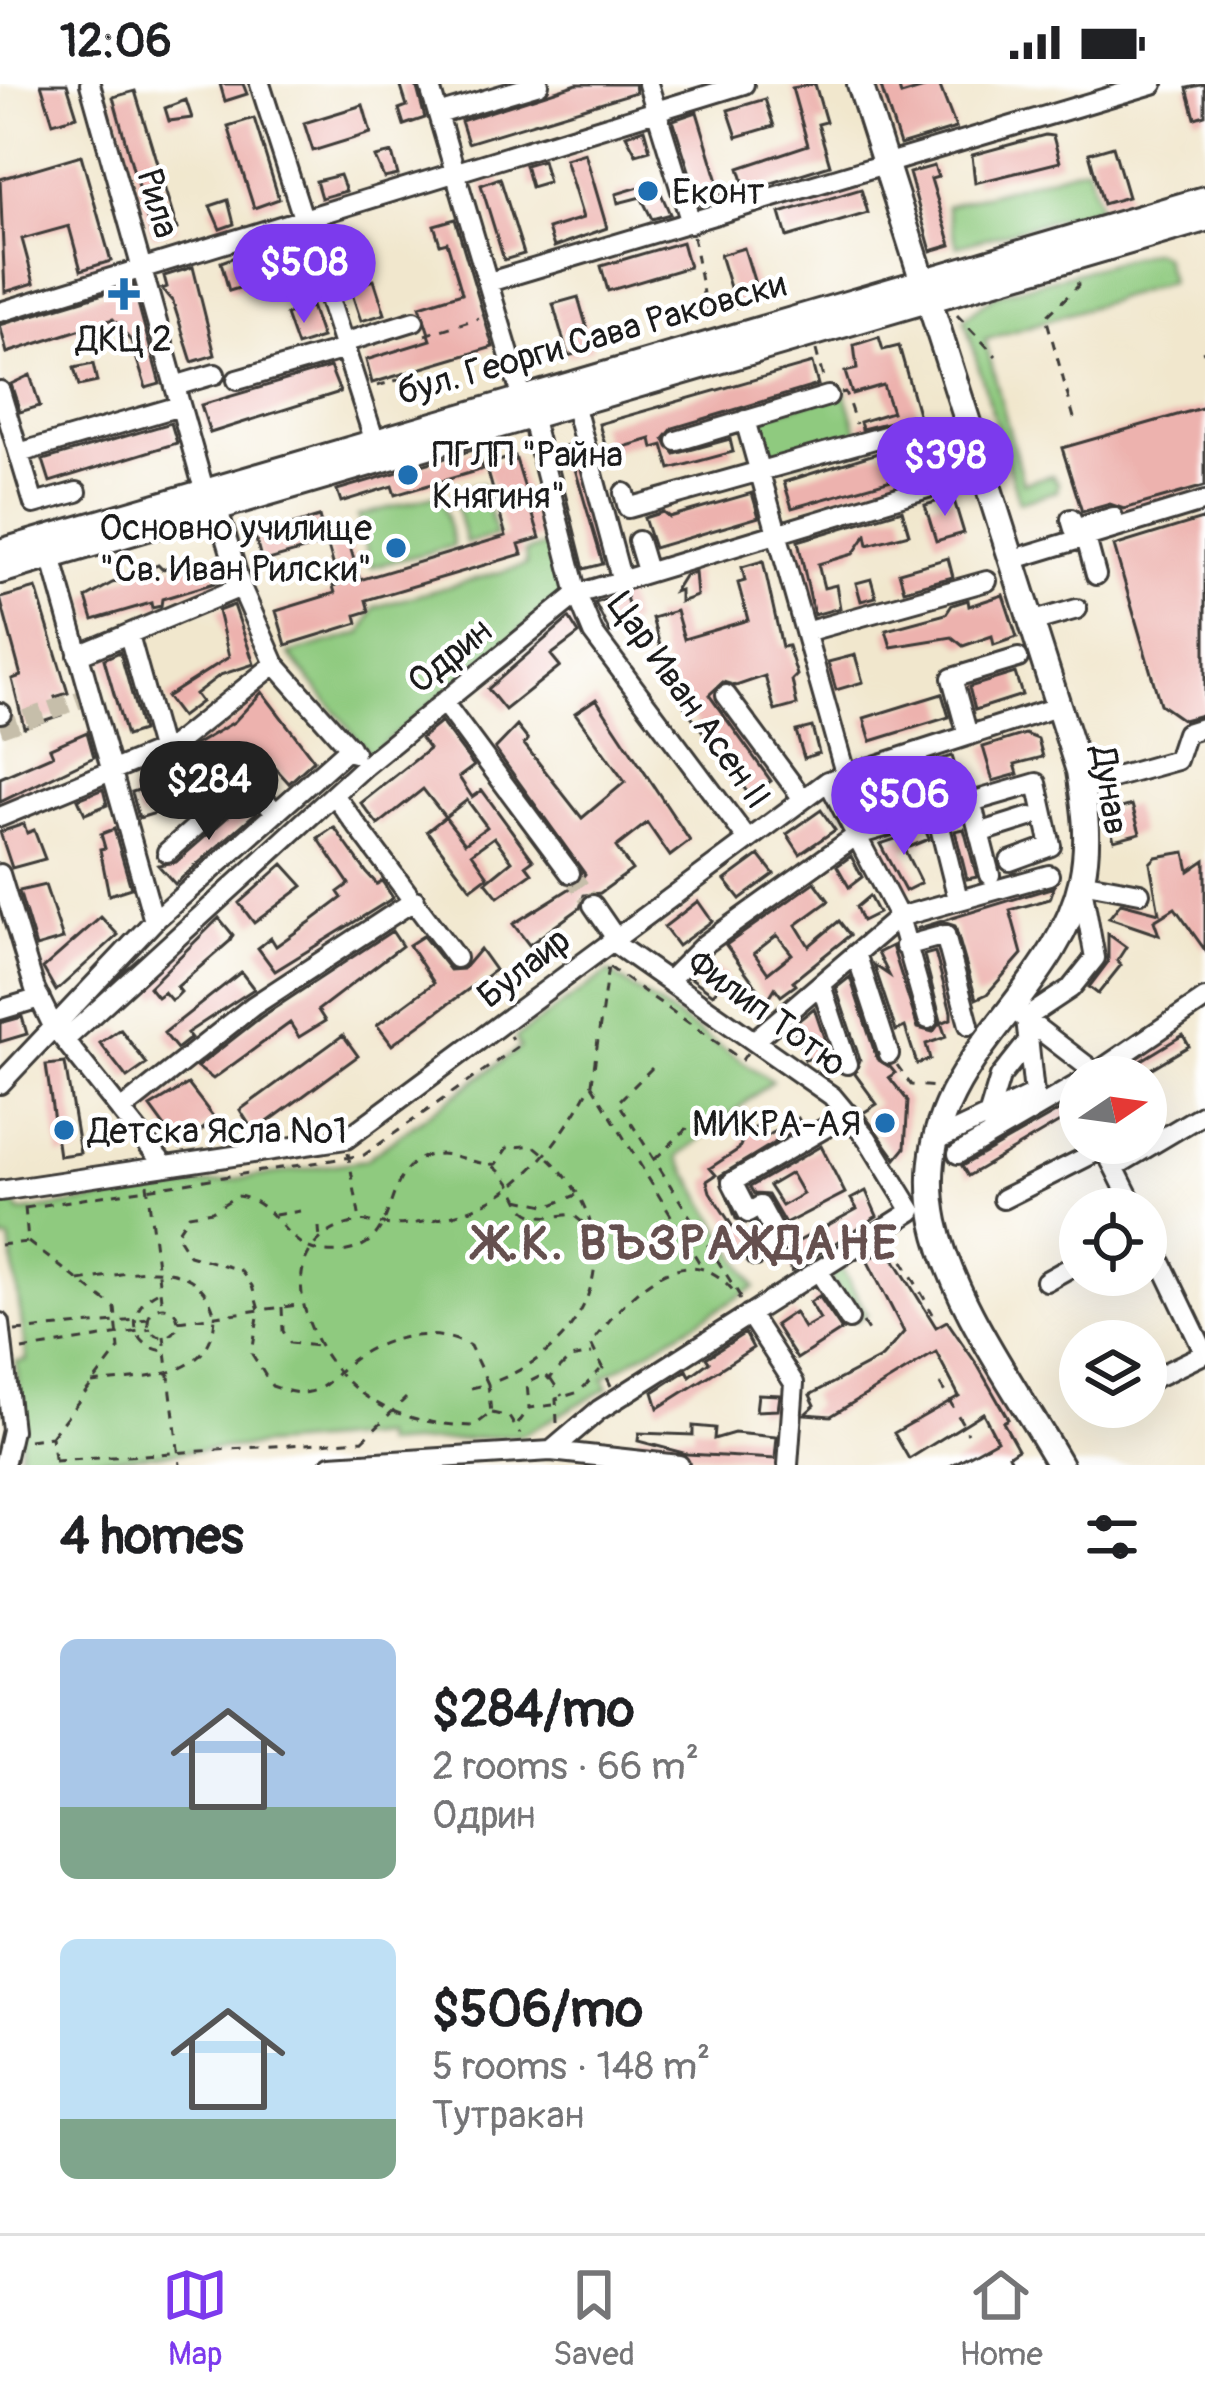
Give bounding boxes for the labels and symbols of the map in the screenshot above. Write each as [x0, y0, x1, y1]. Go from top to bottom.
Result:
street label: Рила [126, 164, 189, 243]
place label: Еконт [672, 170, 765, 215]
marker: Еконт [635, 178, 661, 204]
pin: $508 [233, 224, 375, 326]
street label: бул. Георги Сава Раковски [392, 261, 791, 416]
marker: ДКЦ 2 [108, 278, 140, 310]
place label: ДКЦ 2 [74, 317, 172, 362]
pin: $398 [874, 417, 1016, 519]
place label: ПГЛП "Райна Княгиня" [432, 433, 623, 519]
marker: ПГЛП "Райна Княгиня" [395, 462, 421, 488]
place label: Основно училище "Св. Иван Рилски" [99, 506, 372, 592]
marker: Основно училище "Св. Иван Рилски" [383, 535, 409, 561]
street label: Цар Иван Асен II [597, 584, 780, 818]
street label: Одрин [399, 609, 501, 704]
pin: $284 [138, 741, 280, 843]
street label: Дунав [1080, 741, 1139, 838]
pin: $506 [833, 756, 975, 858]
street label: Булаир [468, 918, 579, 1018]
street label: Филип Тотю [678, 940, 856, 1086]
north arrow [1059, 1056, 1167, 1164]
place label: МИКРА-АЯ [692, 1102, 861, 1147]
place label: Детска Ясла №1 [86, 1109, 347, 1154]
marker: МИКРА-АЯ [872, 1110, 898, 1136]
marker: Детска Ясла №1 [51, 1117, 77, 1143]
district label: Ж.К. ВЪЗРАЖДАНЕ [469, 1214, 900, 1274]

